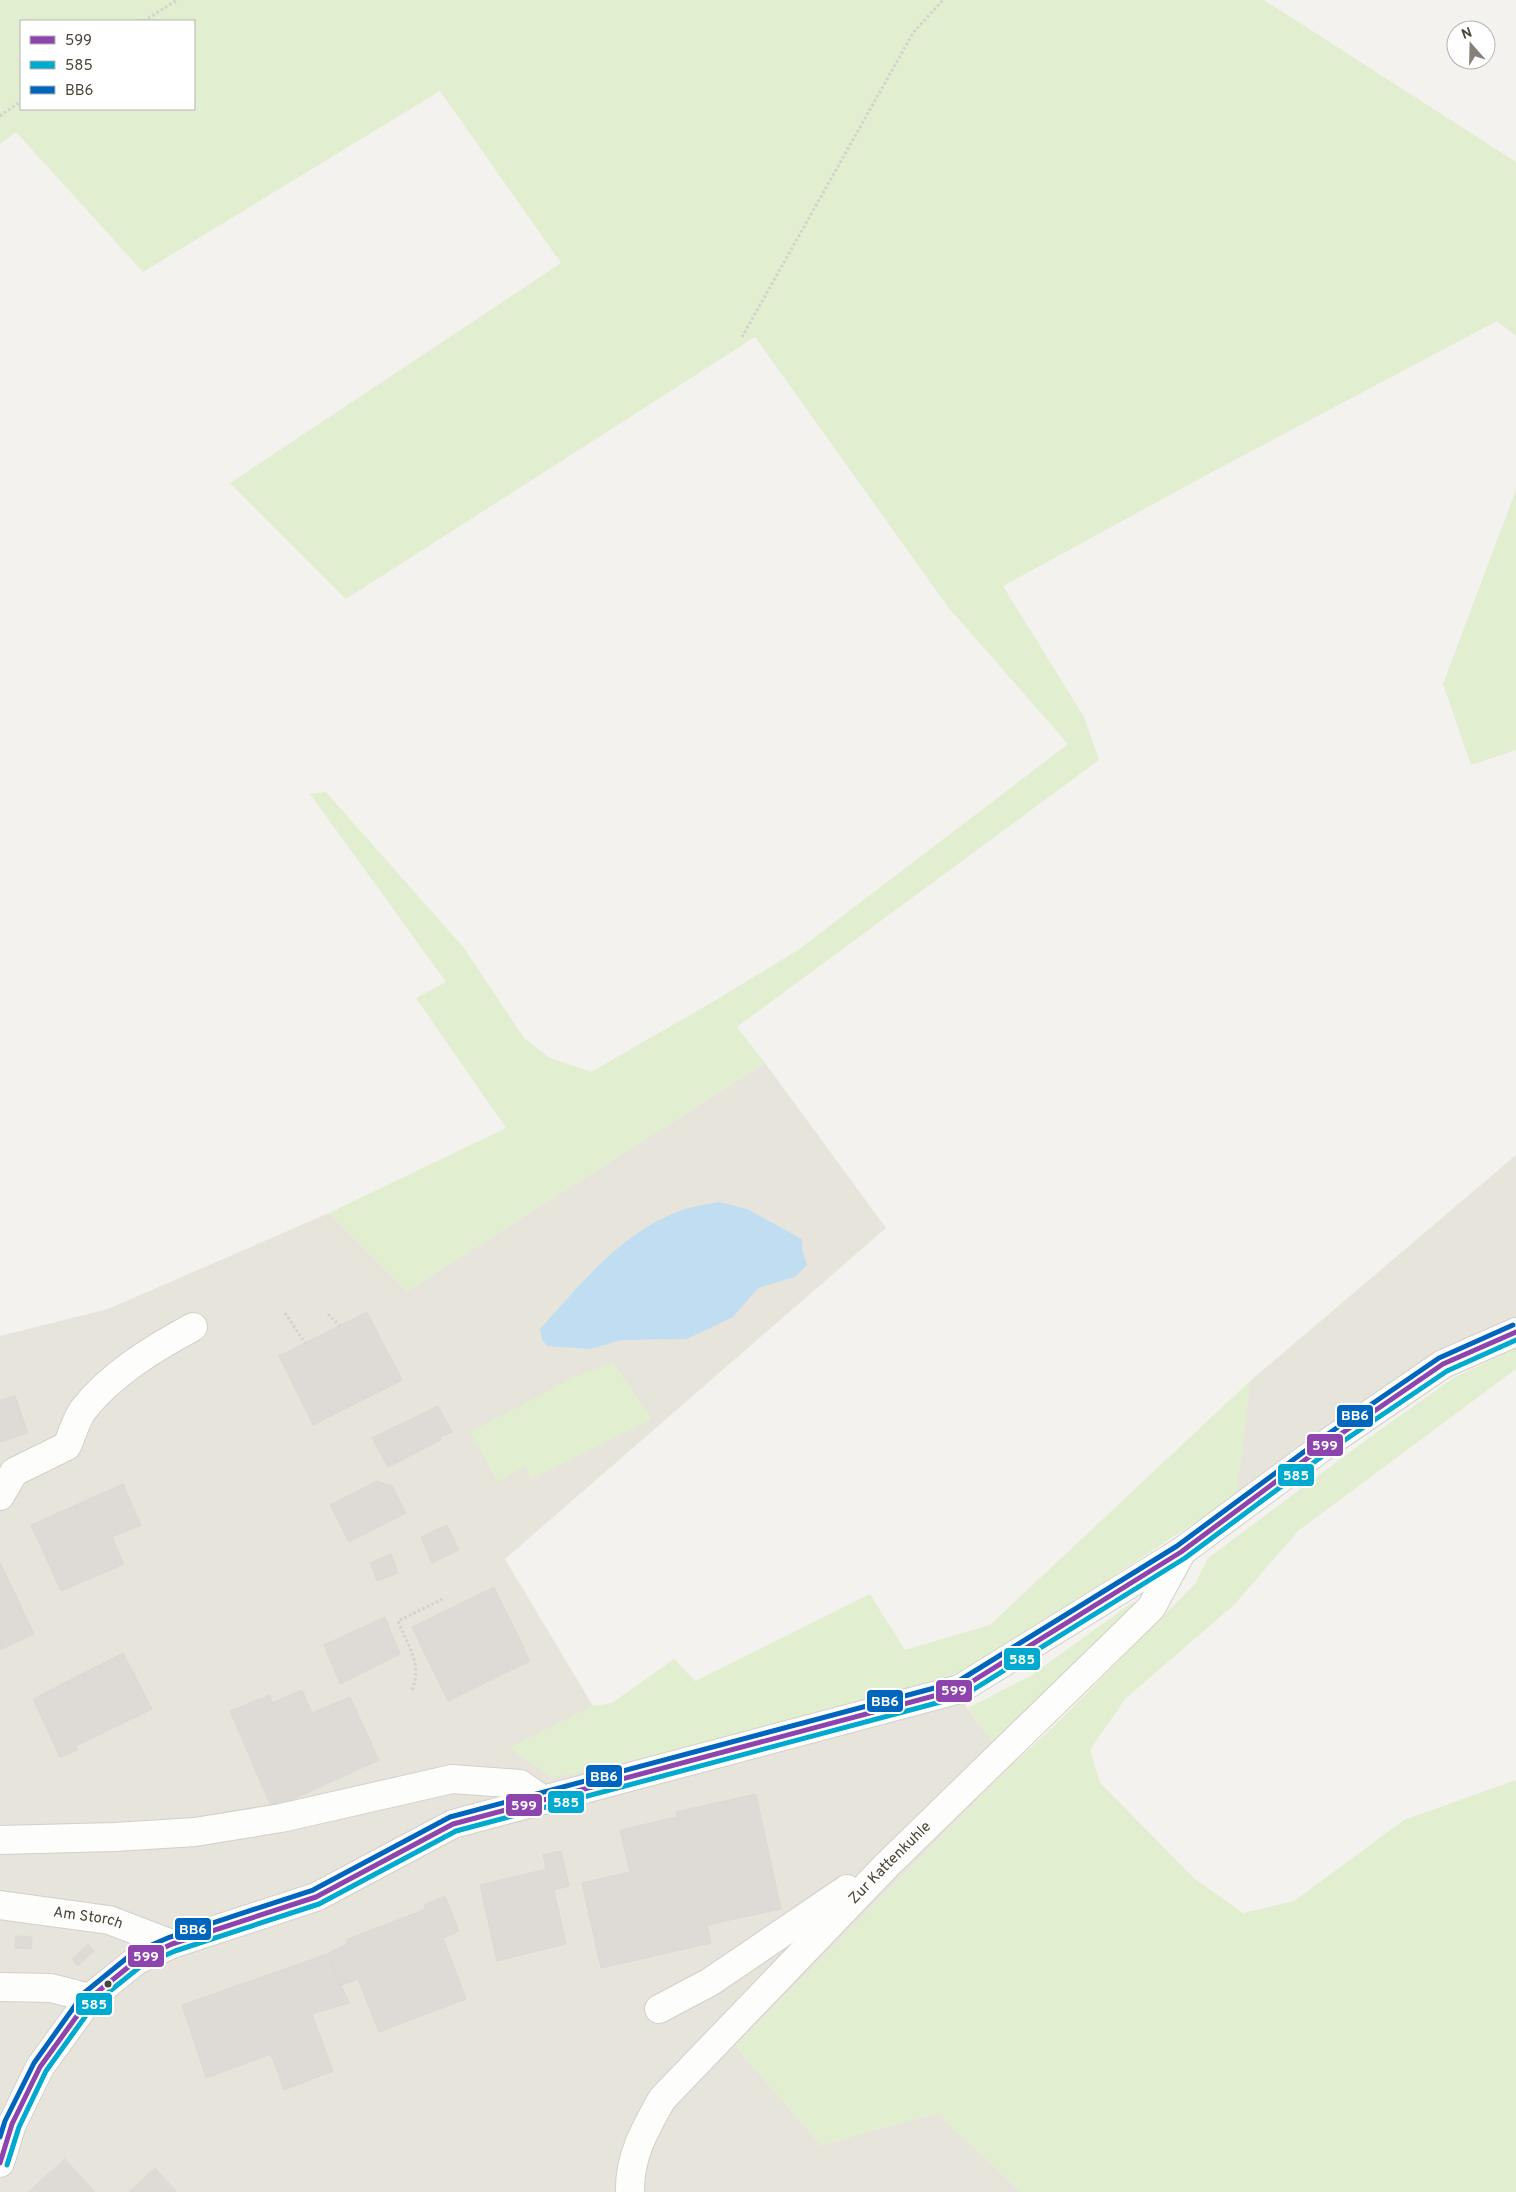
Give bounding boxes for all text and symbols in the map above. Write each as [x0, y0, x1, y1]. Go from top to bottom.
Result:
legend [20, 20, 195, 110]
north arrow [1446, 20, 1496, 70]
text: N [1459, 24, 1475, 44]
text: 599 [65, 32, 92, 51]
text: 585 [65, 57, 93, 76]
text: BB6 [65, 82, 94, 101]
line badge: BB6 [1336, 1404, 1374, 1428]
text: BB6 [1341, 1408, 1369, 1425]
line badge: 599 [1306, 1433, 1344, 1457]
text: 599 [1312, 1438, 1338, 1455]
line badge: 585 [1277, 1463, 1315, 1487]
text: 585 [1283, 1468, 1309, 1485]
line badge: 585 [1003, 1647, 1041, 1671]
text: 585 [1009, 1652, 1035, 1669]
line badge: 599 [935, 1679, 973, 1703]
text: 599 [941, 1683, 967, 1700]
line badge: BB6 [866, 1689, 904, 1713]
text: BB6 [871, 1694, 899, 1711]
line badge: BB6 [585, 1764, 623, 1788]
text: BB6 [590, 1769, 618, 1786]
line badge: 585 [547, 1790, 585, 1814]
line badge: 599 [505, 1793, 543, 1817]
text: 585 [553, 1795, 579, 1812]
text: 599 [511, 1798, 537, 1815]
street label: Zur Kattenkuhle [845, 1817, 935, 1908]
street label: Am Storch [52, 1903, 126, 1934]
line badge: BB6 [174, 1917, 212, 1941]
text: BB6 [179, 1922, 207, 1939]
line badge: 599 [127, 1944, 165, 1968]
text: 599 [133, 1949, 159, 1966]
unlabelled marker [103, 1979, 113, 1989]
line badge: 585 [75, 1992, 113, 2016]
text: 585 [81, 1997, 107, 2014]

